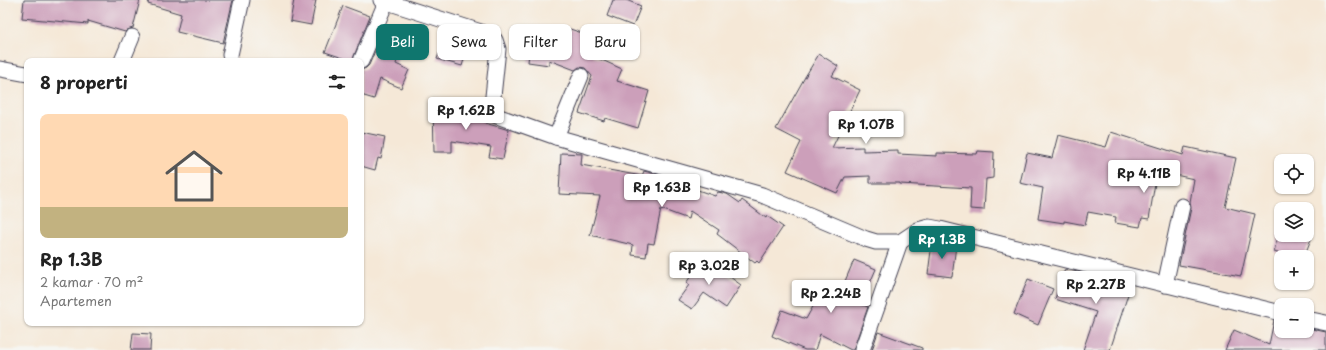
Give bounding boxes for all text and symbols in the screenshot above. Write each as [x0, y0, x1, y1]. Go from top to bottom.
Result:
chip: Beli [376, 24, 429, 60]
chip: Sewa [437, 24, 501, 60]
chip: Filter [509, 24, 572, 60]
chip: Baru [580, 24, 640, 60]
text: 8 properti [40, 69, 128, 95]
icon: filters [326, 71, 348, 93]
pin: Rp 1.62B [425, 97, 507, 131]
text: Rp 1.62B [437, 100, 495, 119]
pin: Rp 1.07B [825, 111, 907, 145]
text: Rp 1.07B [838, 114, 894, 133]
icon: home [158, 140, 230, 212]
map controls [1274, 154, 1314, 338]
button: locate [1274, 154, 1314, 194]
pin: Rp 4.11B [1103, 160, 1185, 194]
text: Rp 4.11B [1117, 163, 1171, 182]
pin: Rp 1.63B [621, 174, 703, 208]
text: Rp 1.63B [633, 177, 691, 196]
button: layers [1274, 202, 1314, 242]
pin: Rp 1.3B [905, 226, 979, 260]
text: Rp 1.3B [918, 229, 966, 248]
text: Rp 1.3B [40, 246, 103, 272]
button: + [1274, 250, 1314, 290]
pin: Rp 3.02B [668, 252, 750, 286]
text: Rp 3.02B [678, 255, 740, 274]
pin: Rp 2.27B [1055, 271, 1137, 305]
text: 2 kamar · 70 m² [40, 272, 143, 291]
text: Rp 2.27B [1066, 274, 1126, 293]
pin: Rp 2.24B [790, 280, 872, 314]
text: Rp 2.24B [801, 283, 861, 302]
text: Apartemen [40, 291, 112, 310]
button: − [1274, 298, 1314, 338]

